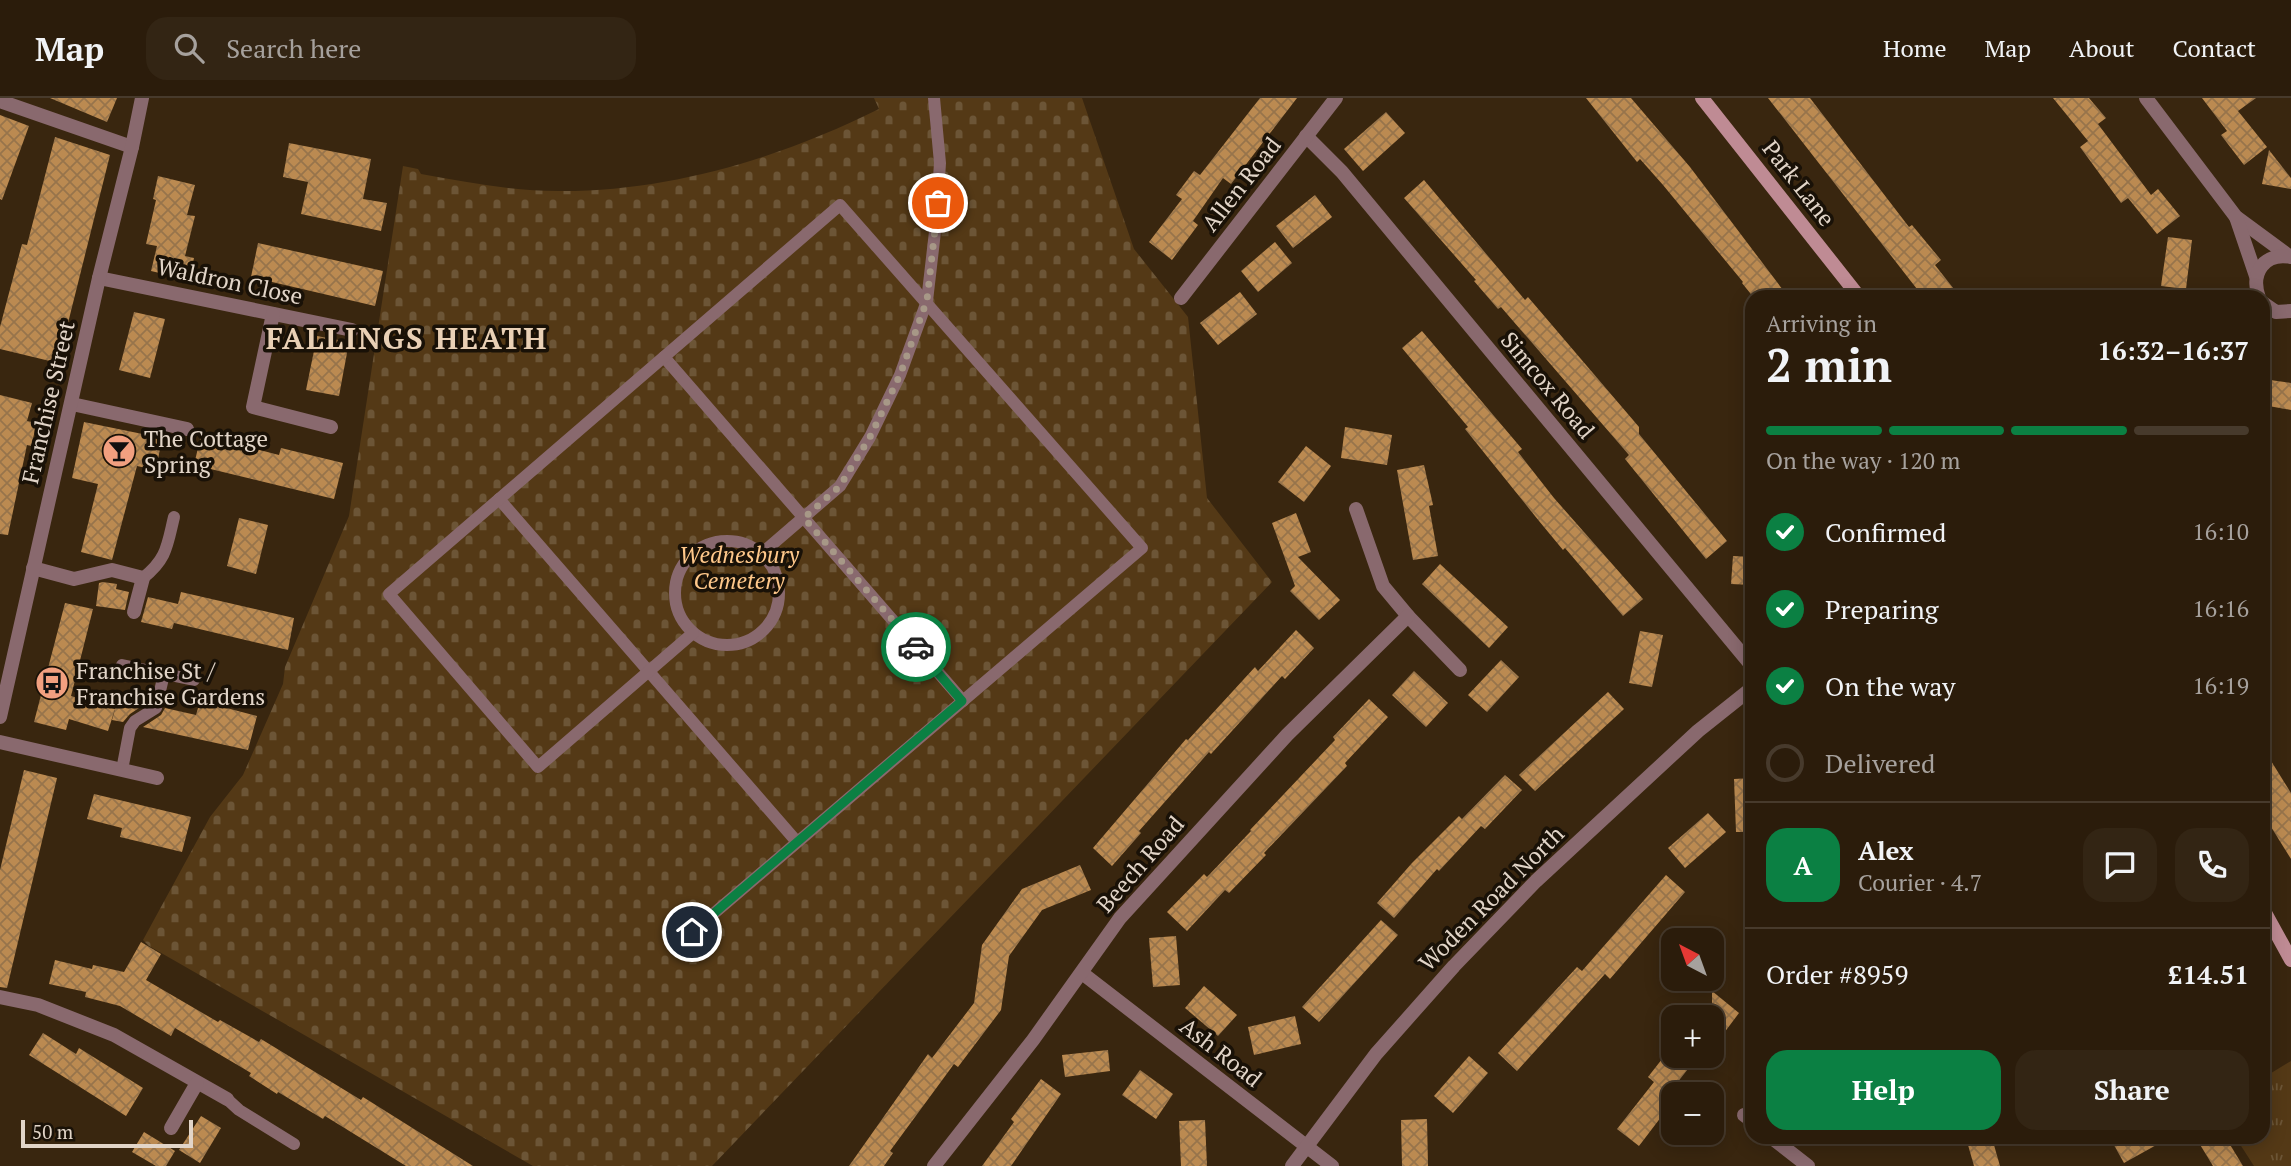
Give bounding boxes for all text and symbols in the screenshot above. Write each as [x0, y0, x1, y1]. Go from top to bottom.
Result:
search box [146, 17, 636, 80]
text: Map [35, 27, 104, 70]
icon: search [170, 29, 208, 67]
text: Search here [226, 31, 361, 65]
text: Home [1883, 32, 1947, 64]
text: Map [1985, 32, 2031, 64]
text: About [2069, 32, 2135, 64]
text: Contact [2173, 32, 2256, 64]
street label: Allen Road [1194, 130, 1288, 238]
street label: Park Lane [1756, 134, 1842, 232]
pin [908, 173, 968, 233]
icon: bag [919, 184, 957, 222]
street label: Waldron Close [154, 250, 306, 312]
text: Arriving in [1766, 308, 1877, 339]
street label: Franchise Street [14, 317, 82, 486]
district label: FALLINGS HEATH [266, 318, 548, 358]
street label: Simcox Road [1494, 325, 1602, 445]
text: 16:32–16:37 [2097, 333, 2249, 367]
text: 2 min [1766, 334, 1892, 395]
place label: The Cottage Spring [144, 423, 268, 480]
bar icon: The Cottage Spring [100, 432, 138, 470]
text: On the way · 120 m [1766, 445, 1960, 476]
icon: check [1766, 513, 1804, 551]
text: Confirmed [1825, 515, 1946, 549]
text: 16:10 [2192, 516, 2249, 547]
park label: Wednesbury Cemetery [679, 539, 799, 596]
icon: check [1766, 590, 1804, 628]
text: Preparing [1825, 592, 1938, 626]
text: 16:16 [2192, 593, 2249, 624]
courier [881, 612, 951, 682]
icon: car [897, 628, 935, 666]
place label: Franchise St / Franchise Gardens [76, 655, 265, 712]
bus stop icon: Franchise St / Franchise Gardens [33, 664, 71, 702]
icon: check [1766, 667, 1804, 705]
text: On the way [1825, 669, 1956, 703]
text: 16:19 [2192, 670, 2249, 701]
text: Delivered [1825, 746, 1935, 780]
street label: Beech Road [1089, 809, 1191, 919]
street label: Woden Road North [1412, 818, 1571, 977]
button: chat [2083, 828, 2157, 902]
button: phone [2175, 828, 2249, 902]
text: Alex [1858, 833, 1914, 867]
text: A [1794, 848, 1812, 882]
text: Courier · 4.7 [1858, 867, 1982, 898]
pin [662, 902, 722, 962]
icon: home [673, 913, 711, 951]
north arrow [1661, 928, 1724, 990]
map controls [1661, 928, 1724, 1145]
text: Order #8959 [1766, 957, 1908, 991]
text: £14.51 [2168, 957, 2249, 991]
button: + [1661, 1005, 1724, 1068]
street label: Ash Road [1174, 1010, 1269, 1094]
button: Help [1766, 1050, 2001, 1130]
button: Share [2015, 1050, 2249, 1130]
button: − [1661, 1082, 1724, 1145]
scale bar [21, 1117, 192, 1149]
text: 50 m [32, 1119, 73, 1144]

